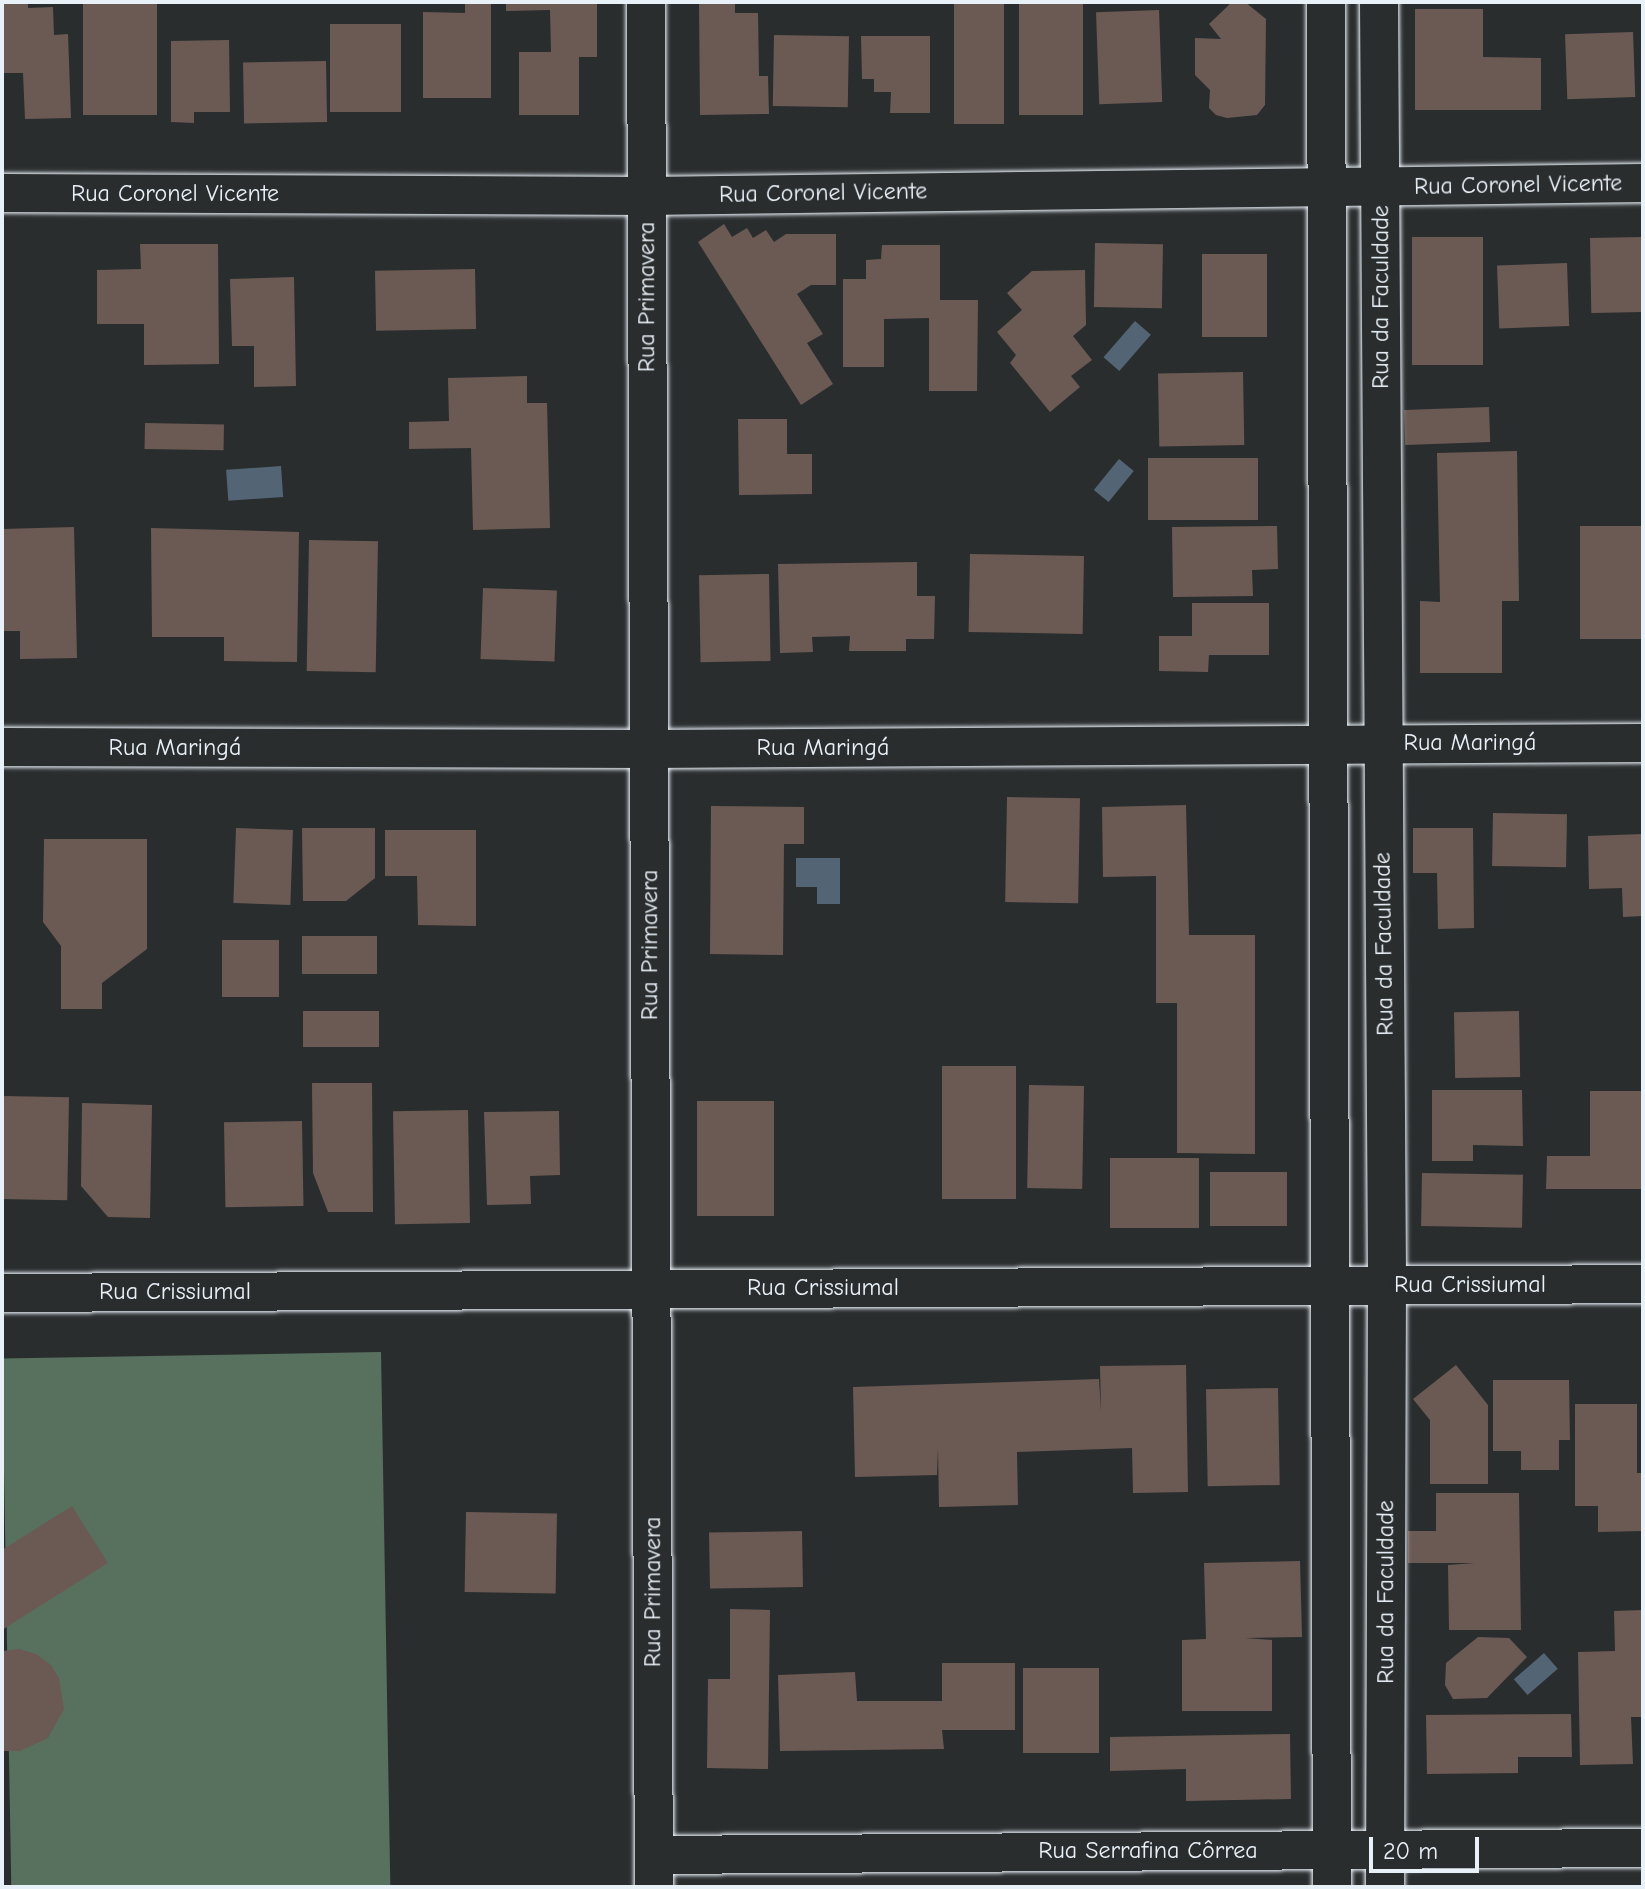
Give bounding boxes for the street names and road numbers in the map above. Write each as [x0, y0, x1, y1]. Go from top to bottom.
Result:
street label: Rua Coronel Vicente [1414, 169, 1622, 201]
street label: Rua Coronel Vicente [719, 177, 927, 209]
street label: Rua Coronel Vicente [71, 180, 279, 208]
street label: Rua da Faculdade [1367, 205, 1395, 389]
street label: Rua Primavera [633, 222, 661, 372]
street label: Rua Maringá [1404, 729, 1536, 757]
street label: Rua Maringá [109, 734, 241, 762]
street label: Rua Maringá [757, 734, 889, 762]
street label: Rua da Faculdade [1368, 852, 1400, 1036]
street label: Rua Primavera [636, 870, 664, 1020]
street label: Rua Crissiumal [1394, 1271, 1546, 1299]
street label: Rua Crissiumal [747, 1274, 899, 1302]
street label: Rua Crissiumal [99, 1278, 251, 1306]
street label: Rua da Faculdade [1372, 1500, 1400, 1684]
street label: Rua Primavera [639, 1517, 667, 1667]
street label: Rua Serrafina Côrrea [1038, 1837, 1258, 1865]

